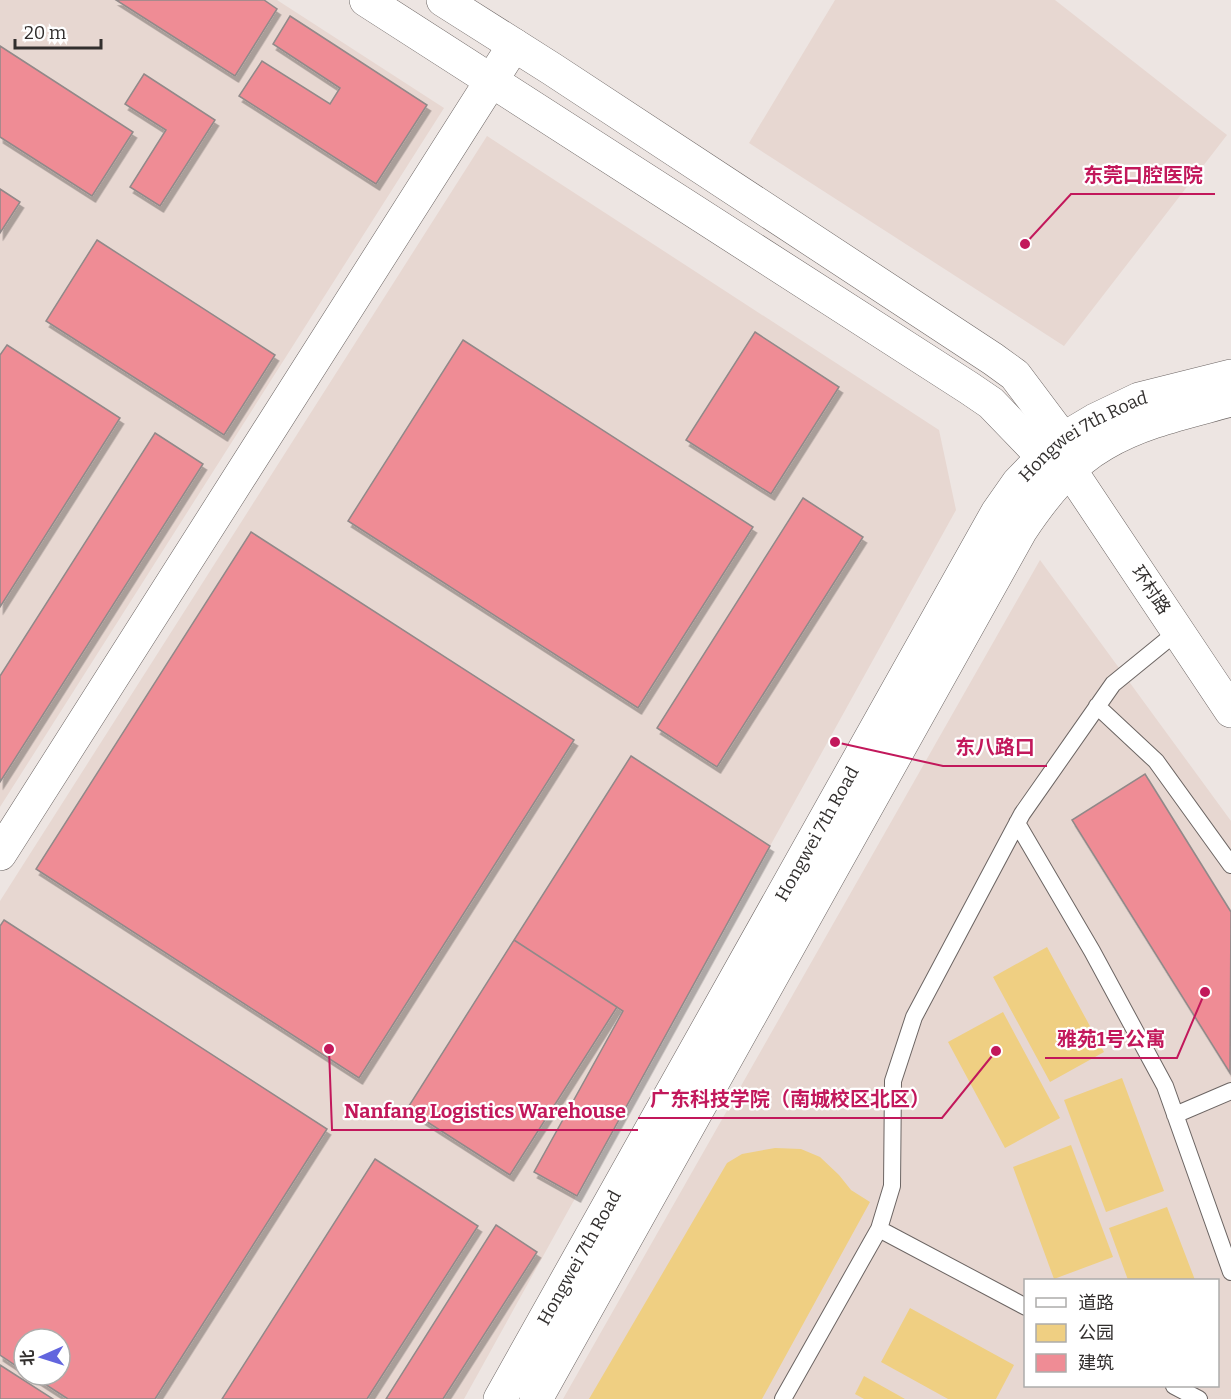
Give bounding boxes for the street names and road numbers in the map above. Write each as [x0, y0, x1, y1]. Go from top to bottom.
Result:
street label: Hongwei 7th Road [1014, 386, 1150, 486]
street label: 环村路 [1127, 561, 1175, 619]
street label: Hongwei 7th Road [770, 762, 864, 905]
street label: Hongwei 7th Road [533, 1186, 626, 1329]

